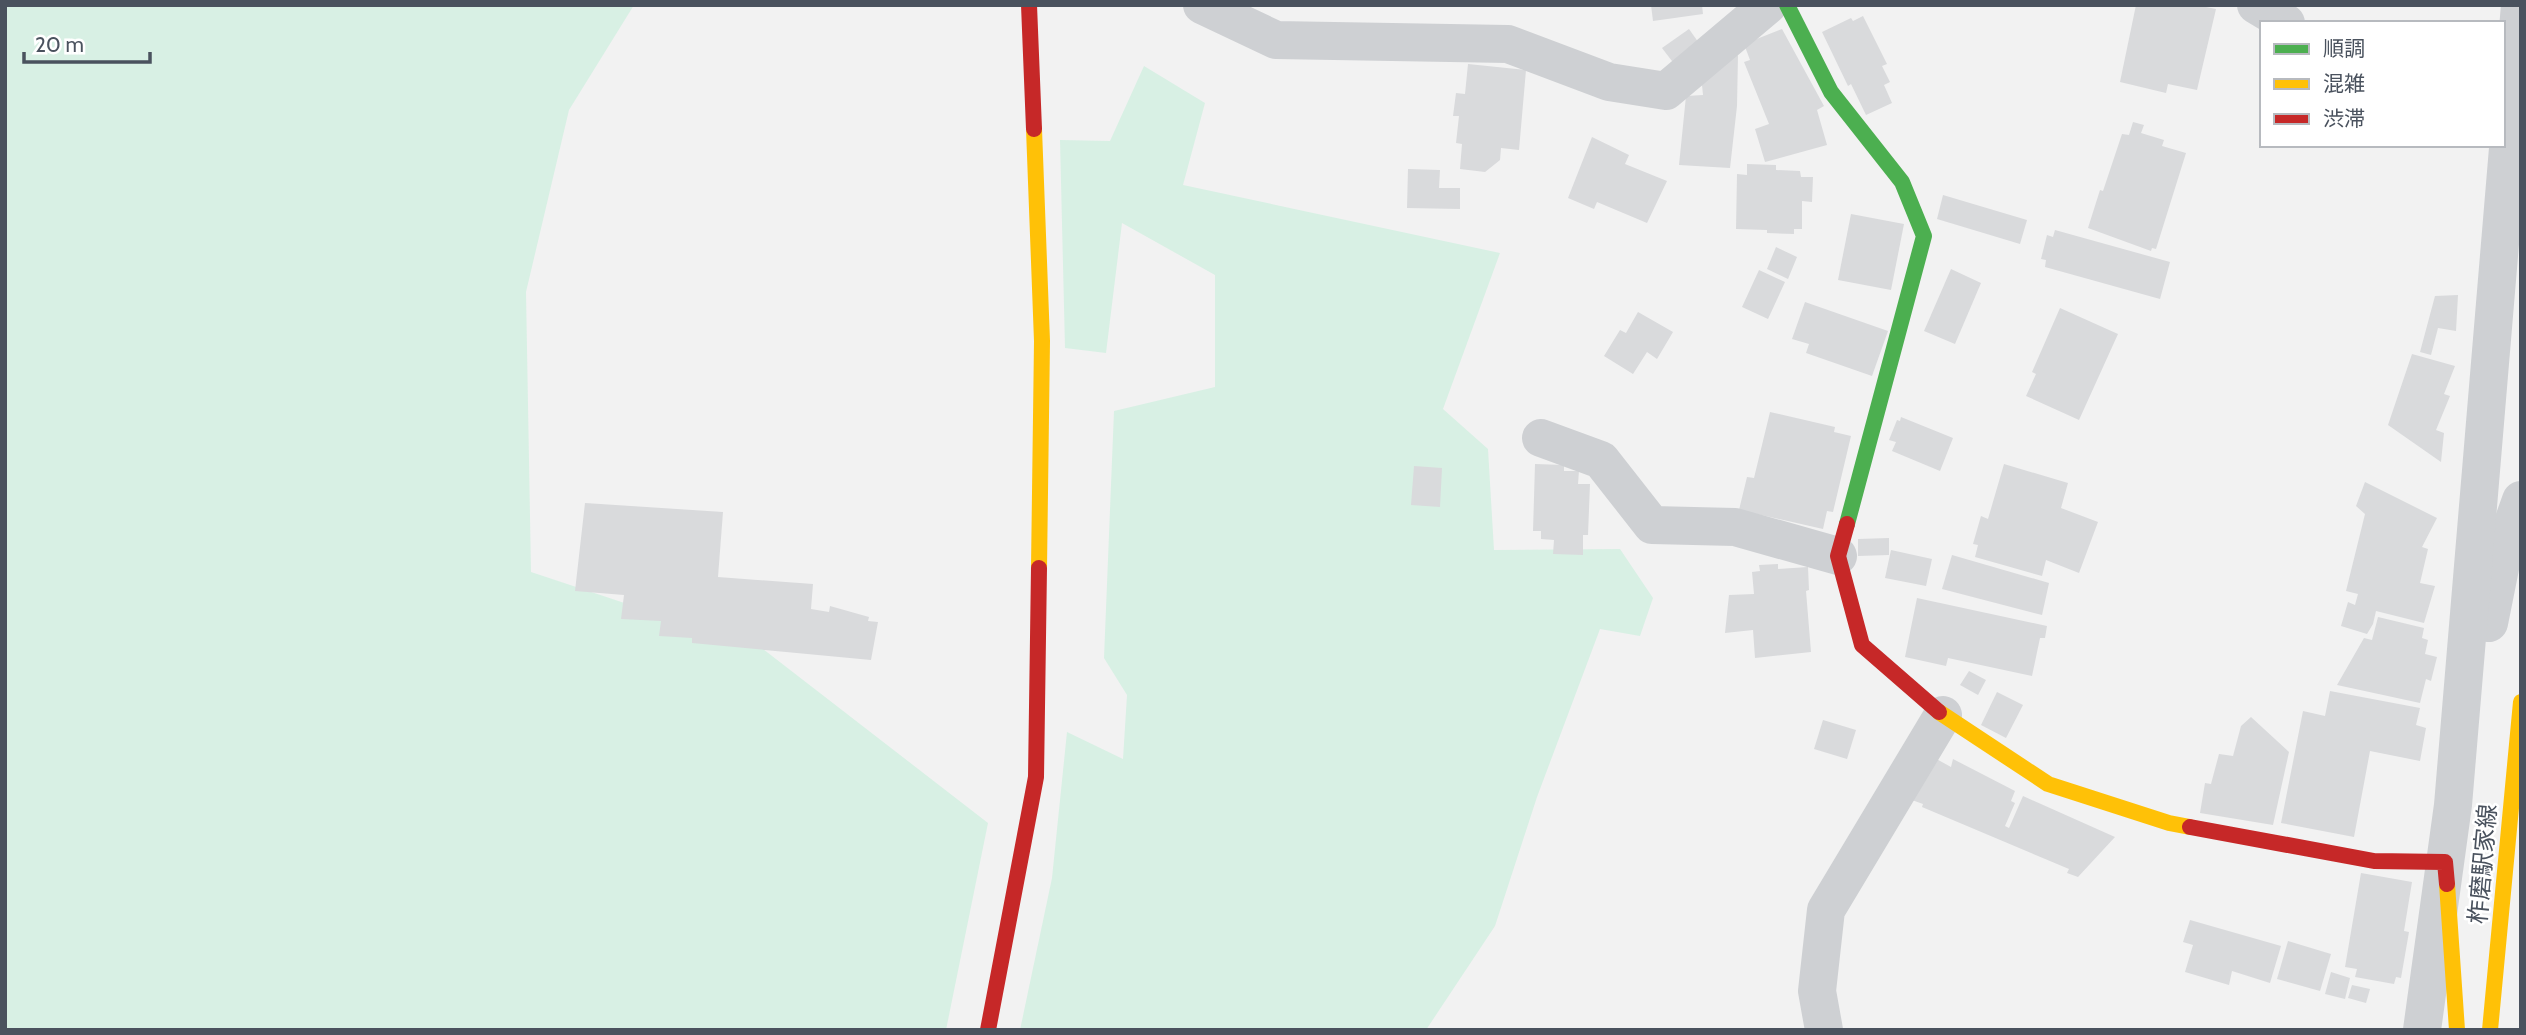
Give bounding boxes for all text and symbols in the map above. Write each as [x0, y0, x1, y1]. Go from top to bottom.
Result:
scale bar [24, 21, 150, 65]
legend [2260, 21, 2505, 147]
text: 20 m [35, 32, 84, 57]
text: 順調 [2323, 36, 2365, 61]
text: 混雑 [2323, 71, 2365, 96]
text: 渋滞 [2323, 106, 2365, 131]
street label: 柞磨駅家線 [2463, 803, 2502, 925]

